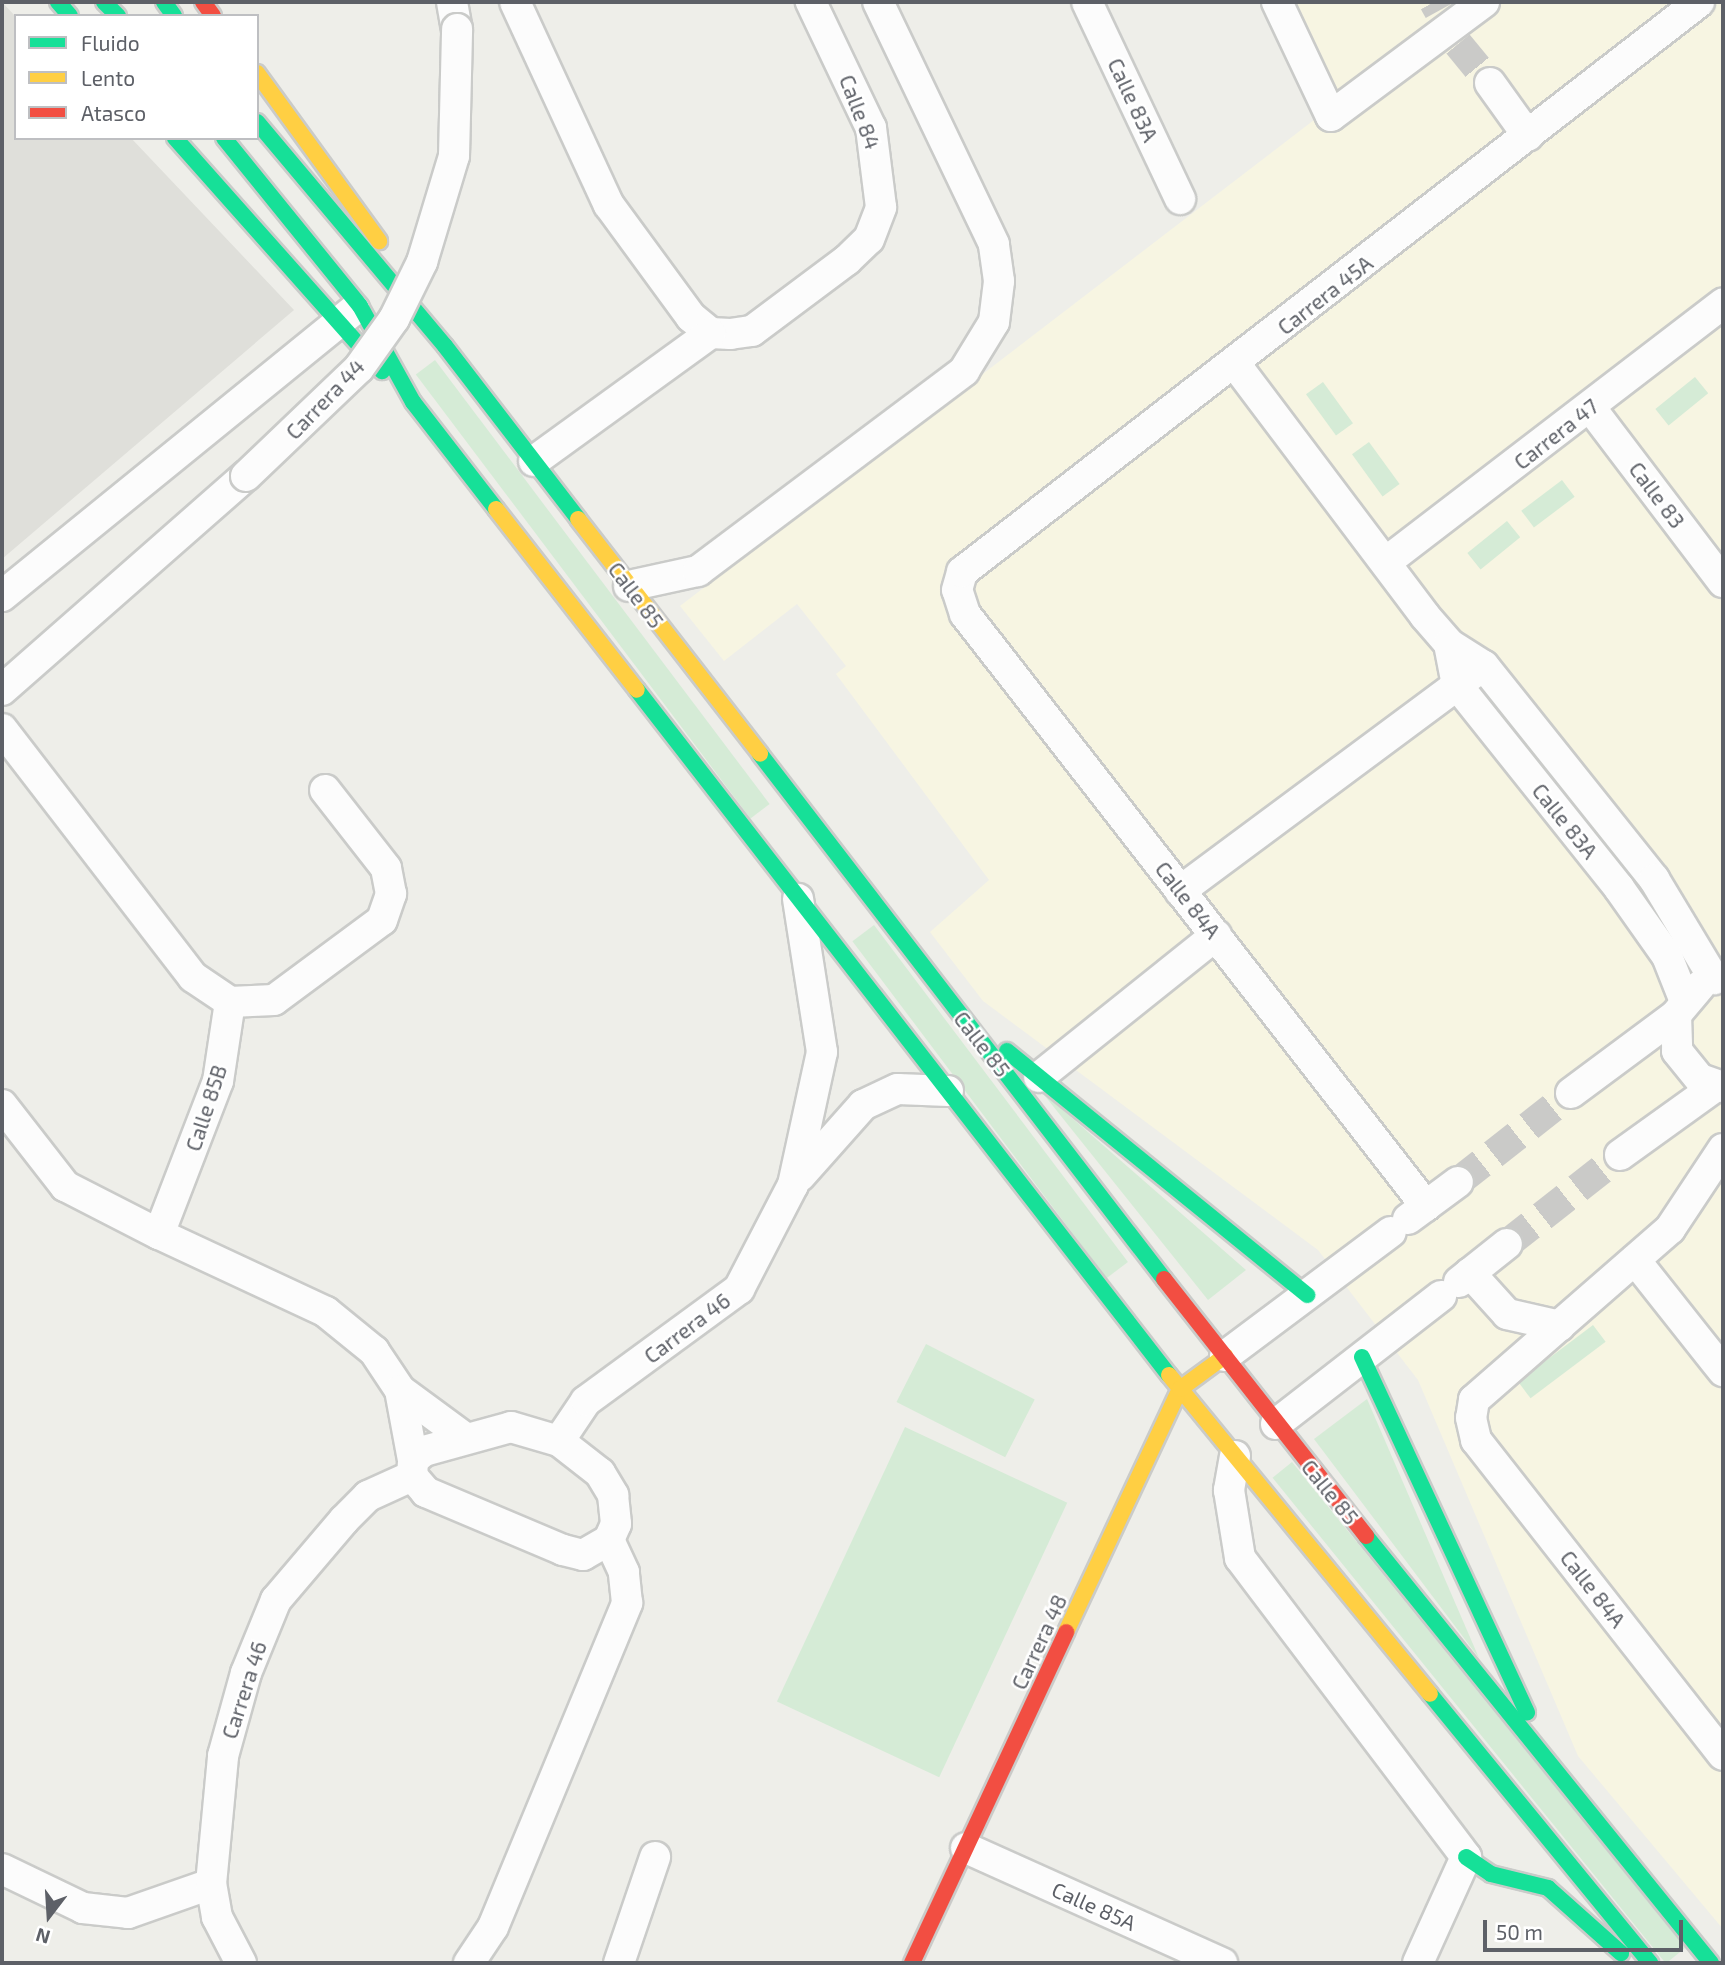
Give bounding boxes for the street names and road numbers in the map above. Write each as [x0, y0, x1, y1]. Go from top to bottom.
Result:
street label: Calle 83A [1103, 54, 1163, 146]
street label: Calle 84 [834, 71, 886, 153]
street label: Carrera 45A [1273, 250, 1377, 340]
street label: Carrera 44 [281, 354, 369, 444]
street label: Carrera 47 [1509, 393, 1603, 475]
street label: Calle 83 [1624, 457, 1690, 533]
street label: Calle 85 [603, 557, 669, 633]
street label: Calle 83A [1527, 778, 1603, 864]
street label: Calle 84A [1150, 857, 1226, 943]
street label: Calle 85 [949, 1006, 1015, 1082]
street label: Calle 85B [180, 1062, 232, 1154]
street label: Carrera 46 [639, 1288, 735, 1368]
street label: Calle 85 [1296, 1455, 1364, 1529]
street label: Calle 84A [1555, 1546, 1631, 1632]
street label: Carrera 48 [1006, 1591, 1072, 1693]
street label: Carrera 46 [216, 1638, 272, 1742]
street label: Calle 85A [1048, 1876, 1140, 1936]

